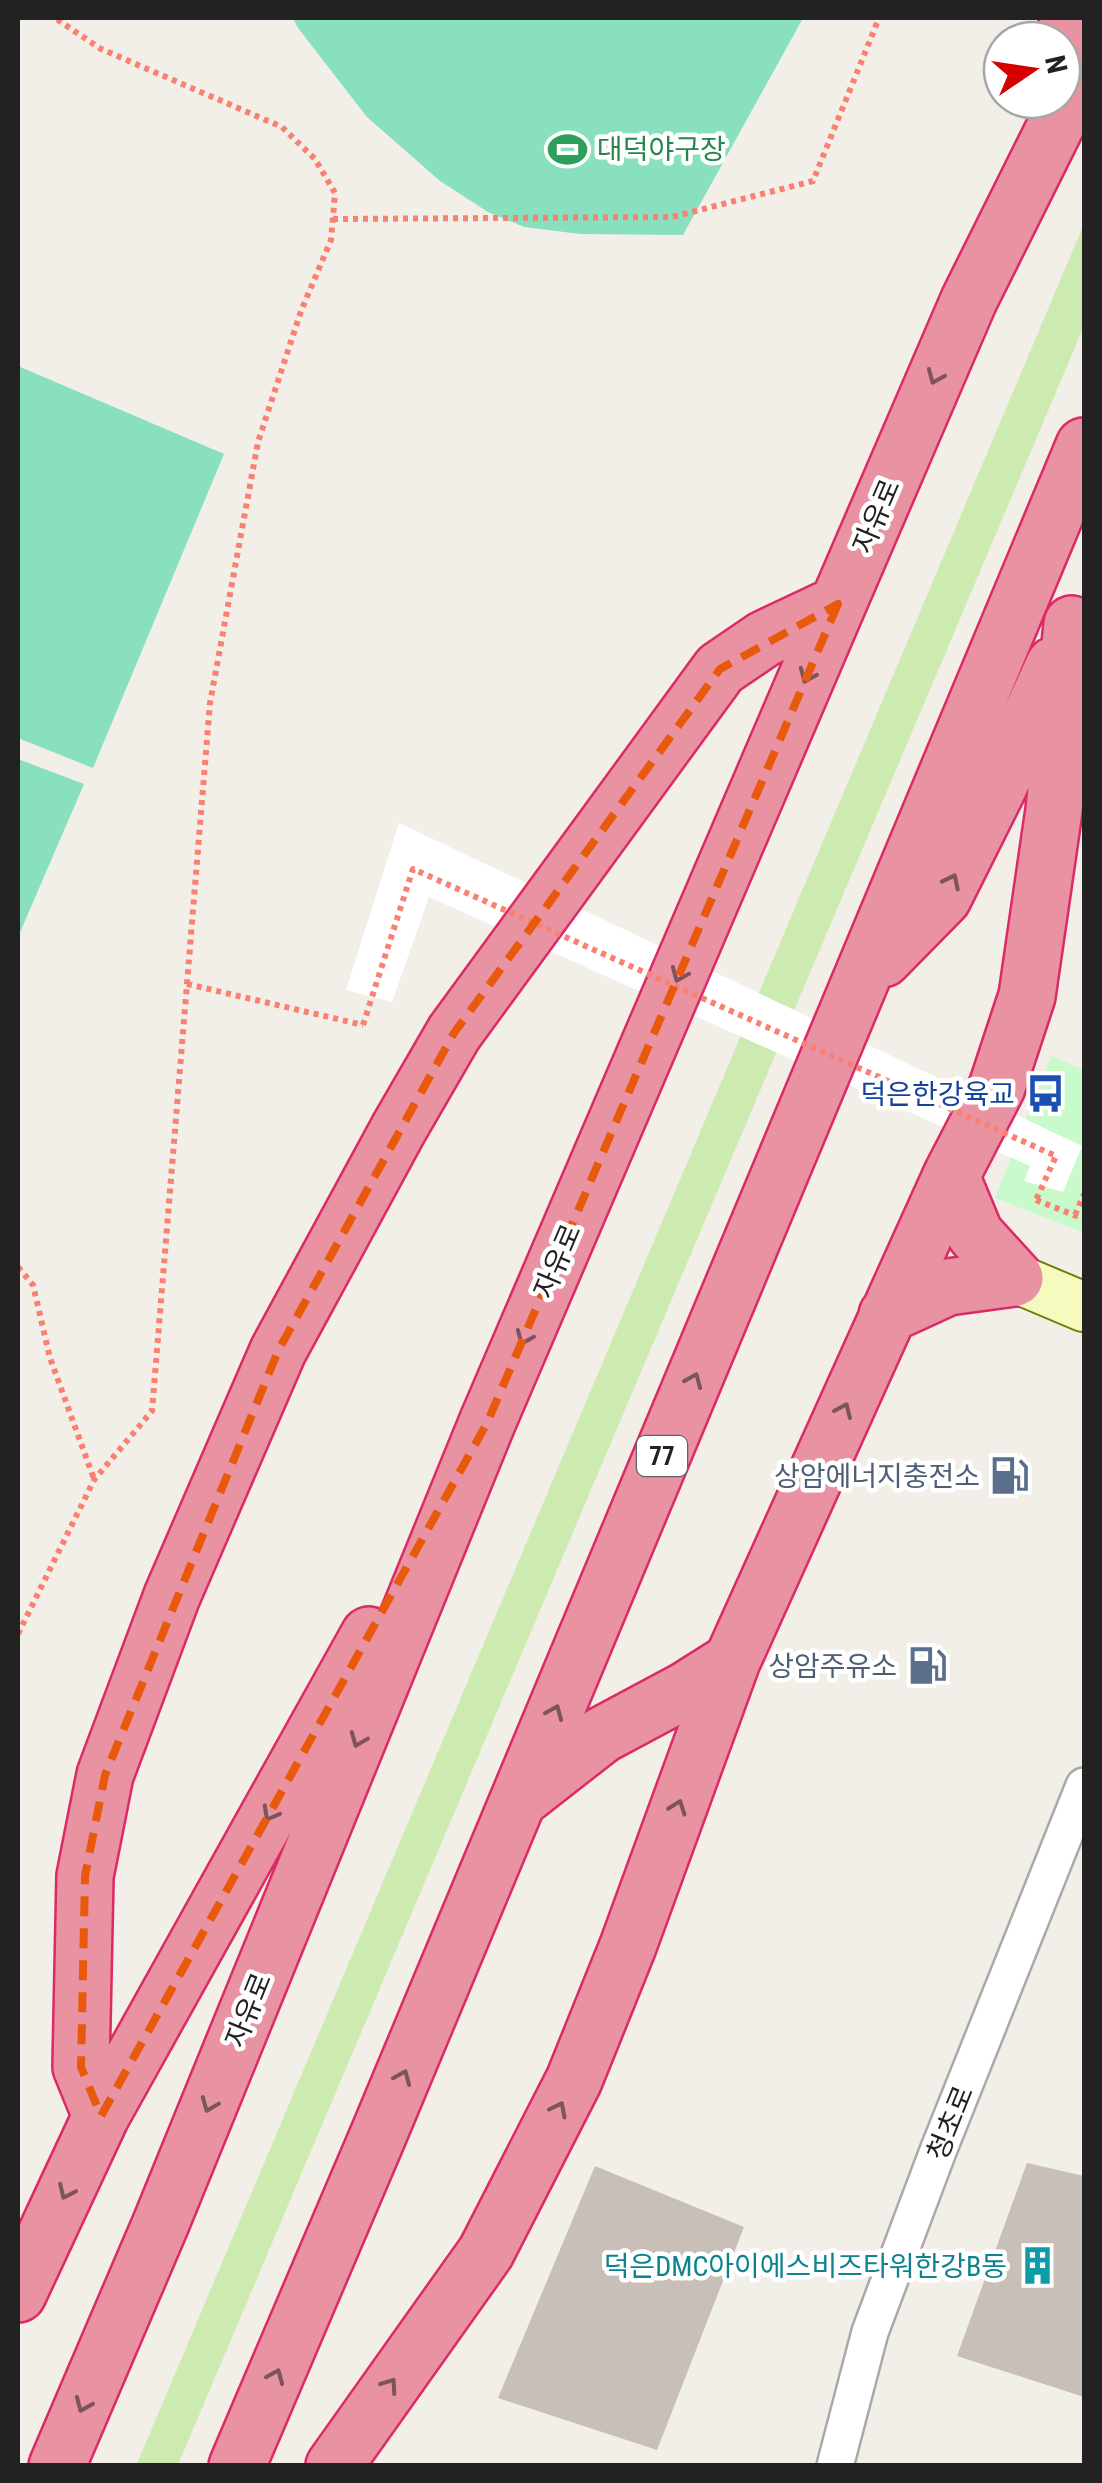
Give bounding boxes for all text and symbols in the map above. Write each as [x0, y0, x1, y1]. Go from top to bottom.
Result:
north arrow [982, 20, 1082, 120]
text: N [1038, 52, 1074, 77]
sports icon: 대덕야구장 [546, 128, 588, 170]
place label: 대덕야구장 [597, 133, 726, 166]
one-way arrow [927, 367, 947, 385]
street label: 자유로 [846, 474, 907, 558]
one-way arrow [799, 666, 819, 684]
one-way arrow [939, 874, 959, 892]
one-way arrow [671, 965, 691, 983]
bus stop icon: 덕은한강육교 [1024, 1073, 1066, 1115]
place label: 덕은한강육교 [860, 1078, 1015, 1111]
street label: 자유로 [527, 1219, 588, 1303]
one-way arrow [516, 1328, 536, 1346]
one-way arrow [682, 1372, 702, 1390]
one-way arrow [832, 1402, 852, 1420]
road number: 77 [637, 1436, 687, 1476]
fuel station icon: 상암에너지충전소 [989, 1455, 1031, 1497]
place label: 상암에너지충전소 [774, 1460, 980, 1493]
fuel station icon: 상암주유소 [906, 1645, 948, 1687]
place label: 상암주유소 [768, 1650, 897, 1683]
one-way arrow [543, 1704, 563, 1722]
one-way arrow [350, 1730, 370, 1747]
one-way arrow [667, 1799, 687, 1816]
one-way arrow [262, 1803, 282, 1821]
street label: 자유로 [219, 1968, 278, 2052]
one-way arrow [391, 2069, 411, 2087]
street label: 청초로 [921, 2081, 980, 2165]
one-way arrow [201, 2095, 221, 2113]
one-way arrow [547, 2102, 566, 2120]
one-way arrow [58, 2182, 78, 2200]
building icon: 덕은DMC아이에스비즈타워한강B동 [1016, 2245, 1058, 2287]
place label: 덕은DMC아이에스비즈타워한강B동 [604, 2250, 1007, 2283]
one-way arrow [264, 2368, 284, 2386]
one-way arrow [378, 2378, 395, 2396]
one-way arrow [75, 2395, 95, 2413]

